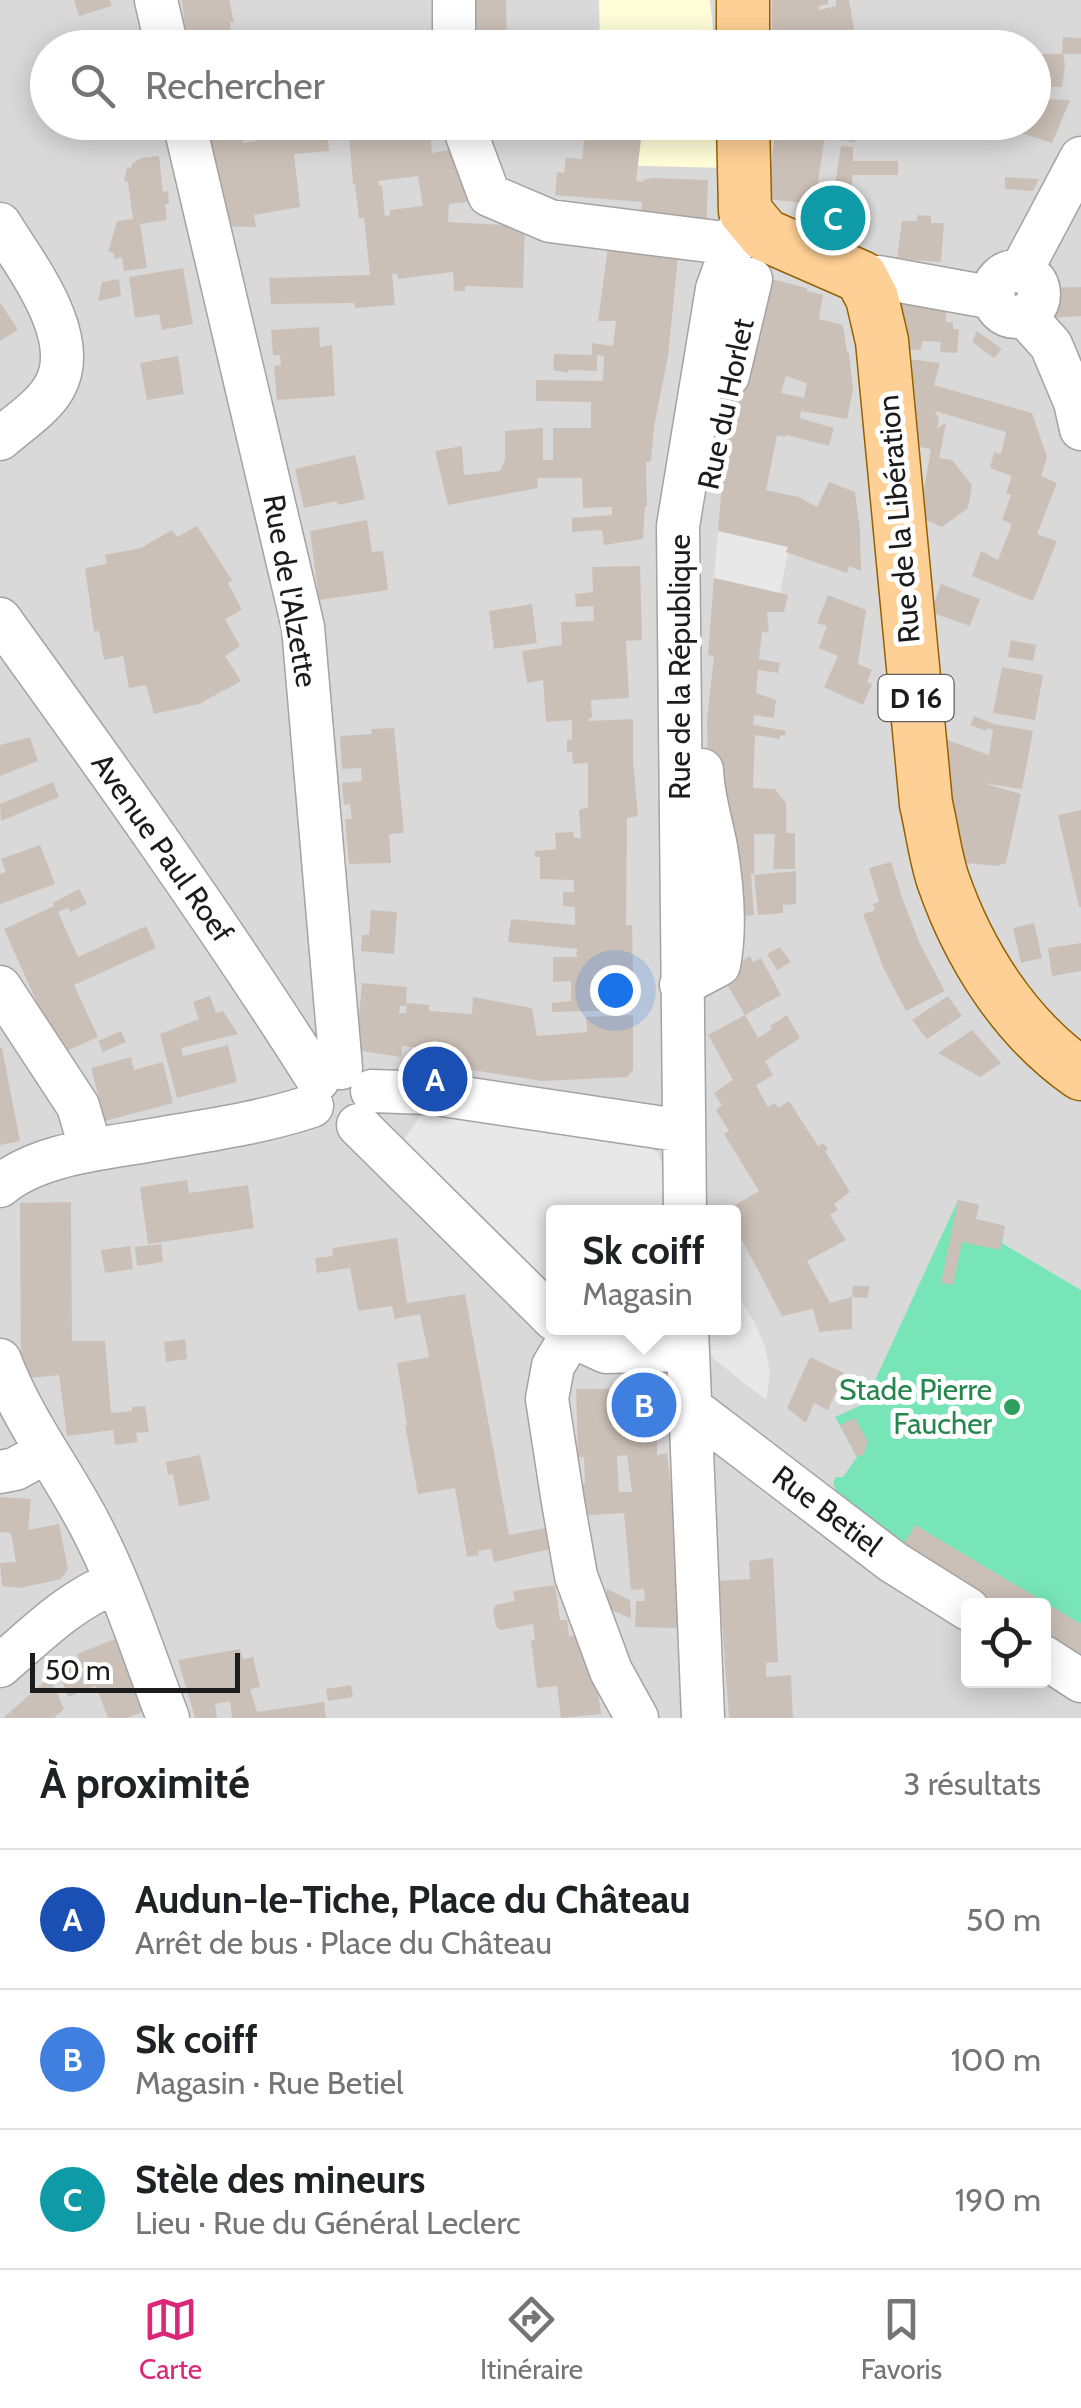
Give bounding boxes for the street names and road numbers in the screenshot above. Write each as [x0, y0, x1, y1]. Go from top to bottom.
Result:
street label: Rue du Horlet [689, 315, 762, 493]
street label: Rue de la Libération [869, 393, 928, 645]
street label: Rue de l'Alzette [255, 492, 326, 690]
street label: Rue de la République [661, 534, 698, 800]
road number: D 16 [878, 675, 954, 721]
street label: Avenue Paul Roef [84, 746, 241, 949]
street label: Rue Betiel [765, 1457, 889, 1564]

